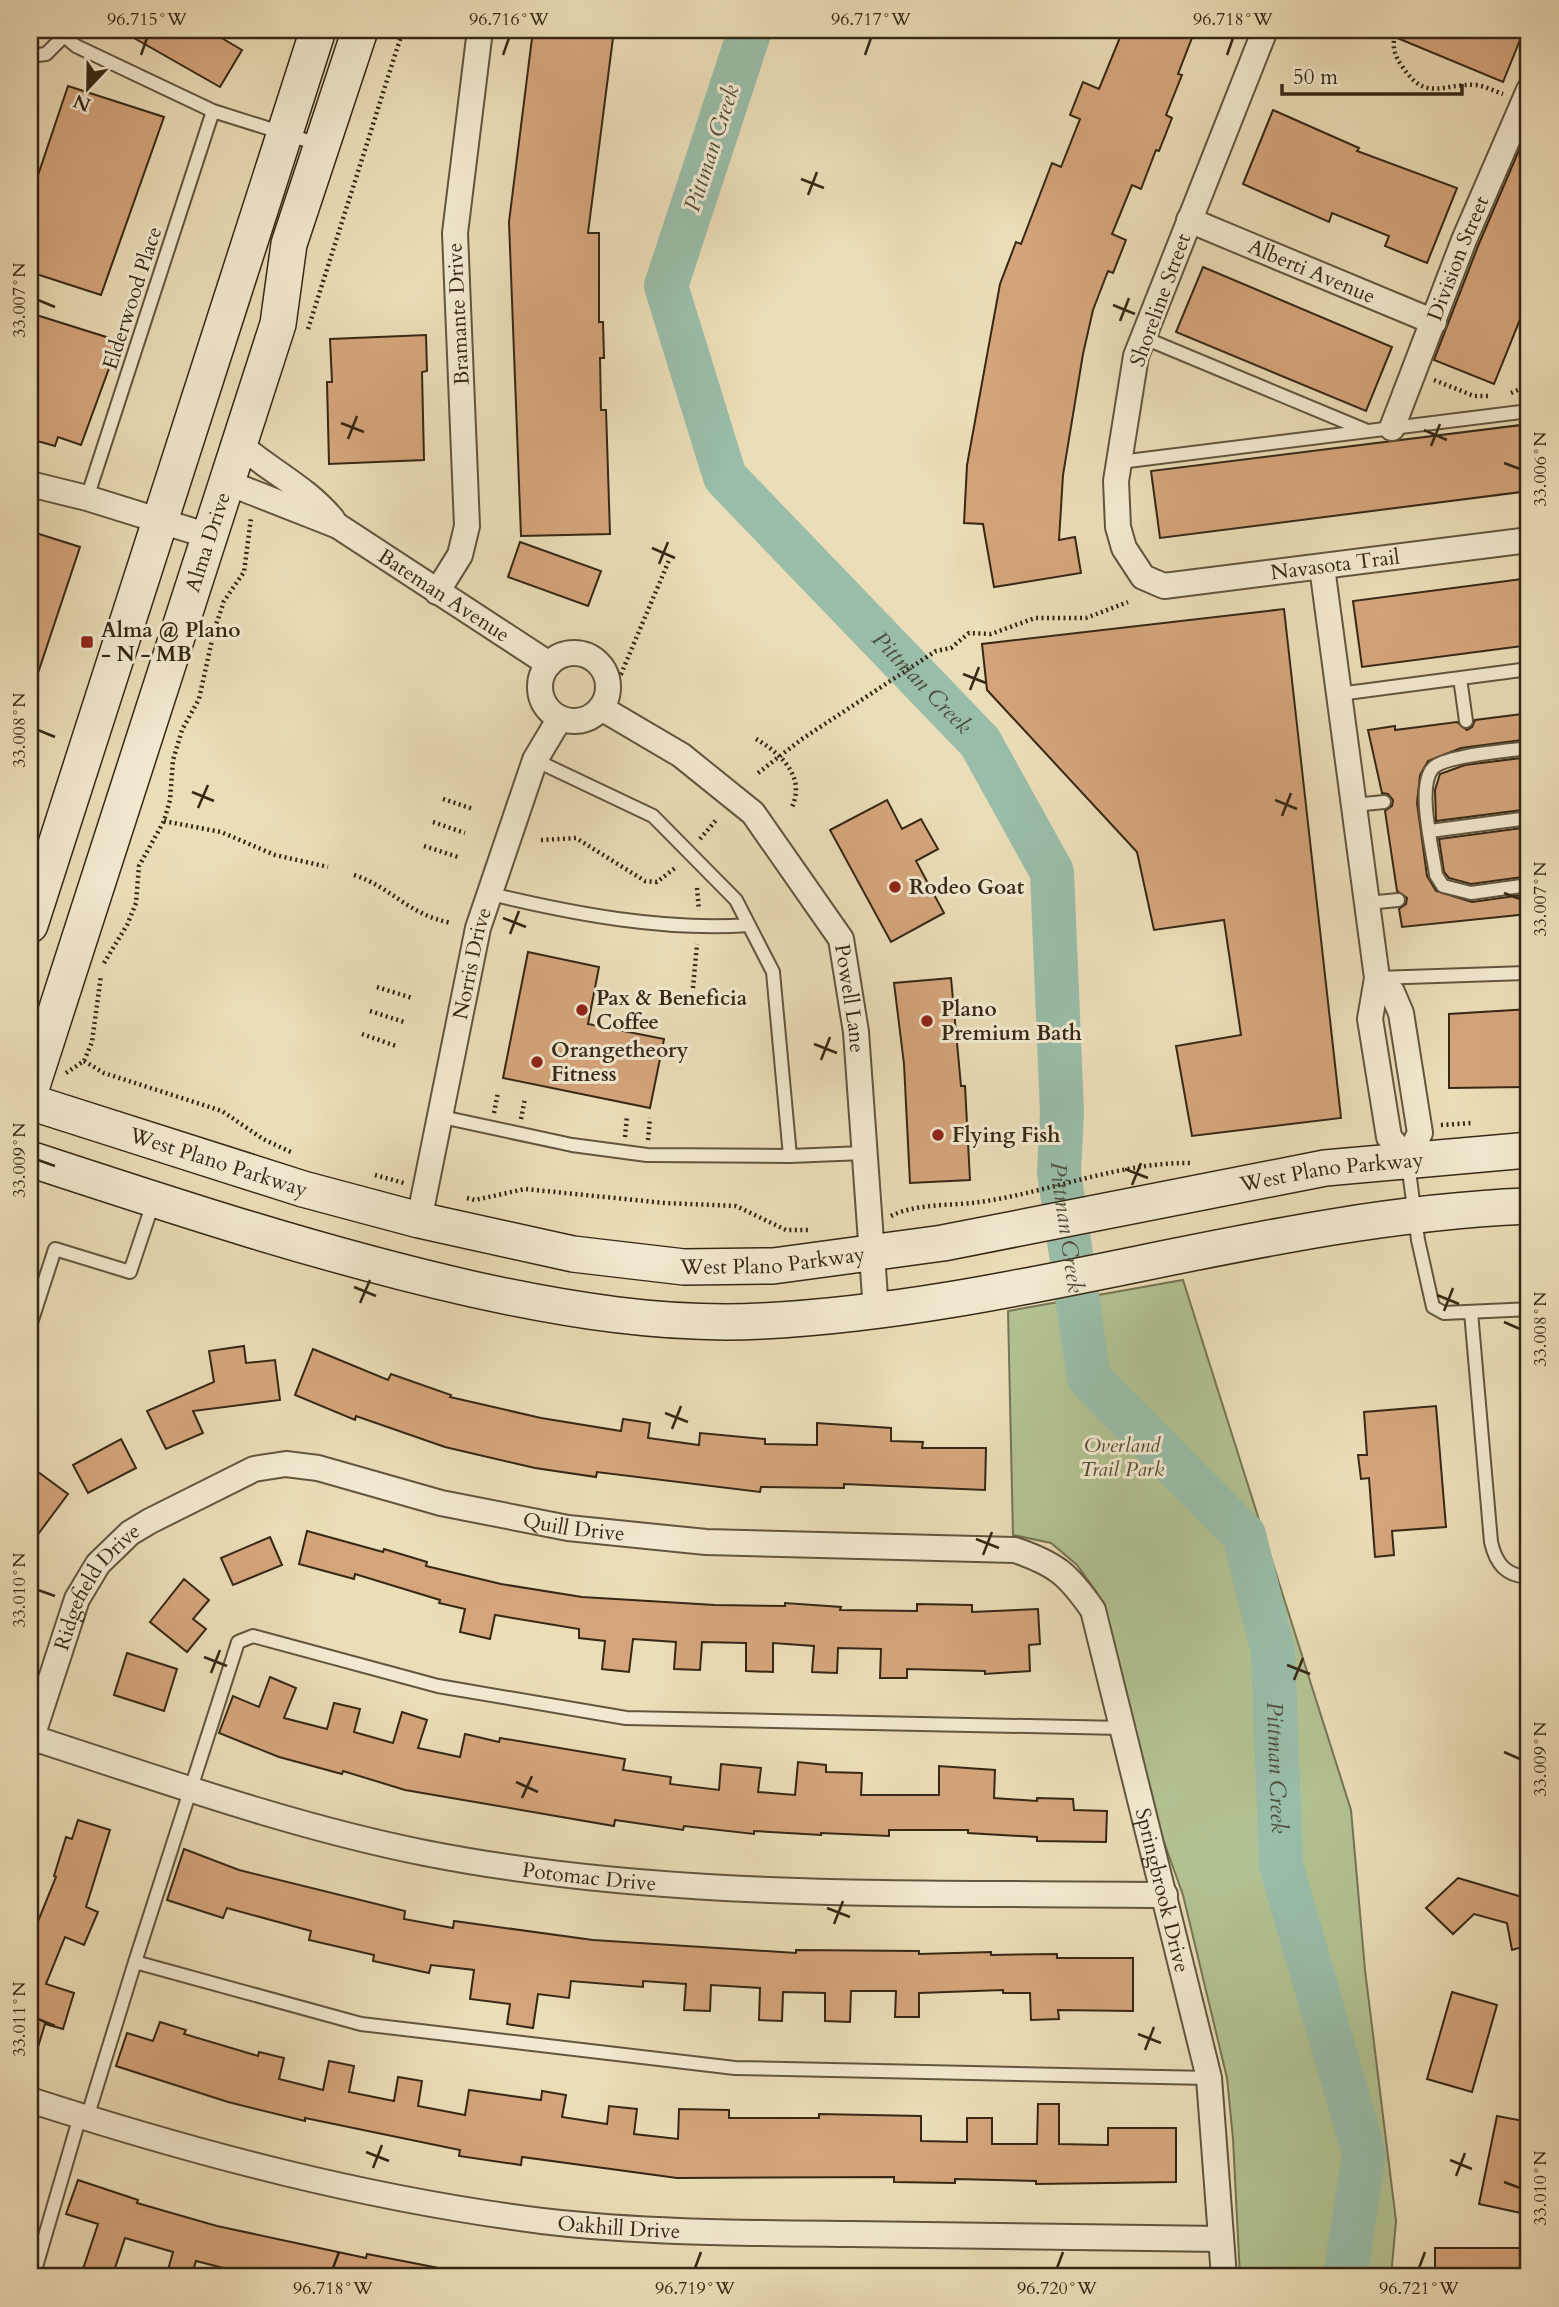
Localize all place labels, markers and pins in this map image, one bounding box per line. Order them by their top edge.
place label: Alma @ Plano - N - MB [101,616,241,669]
marker: Alma @ Plano - N - MB [79,634,95,650]
place label: Rodeo Goat [909,873,1025,902]
marker: Rodeo Goat [887,879,903,895]
place label: Pax & Beneficia Coffee [596,984,748,1037]
place label: Plano Premium Bath [941,995,1082,1048]
marker: Pax & Beneficia Coffee [574,1002,590,1018]
marker: Plano Premium Bath [919,1013,935,1029]
place label: Orangetheory Fitness [551,1036,688,1089]
marker: Orangetheory Fitness [529,1054,545,1070]
place label: Flying Fish [952,1121,1060,1150]
marker: Flying Fish [930,1127,946,1143]

